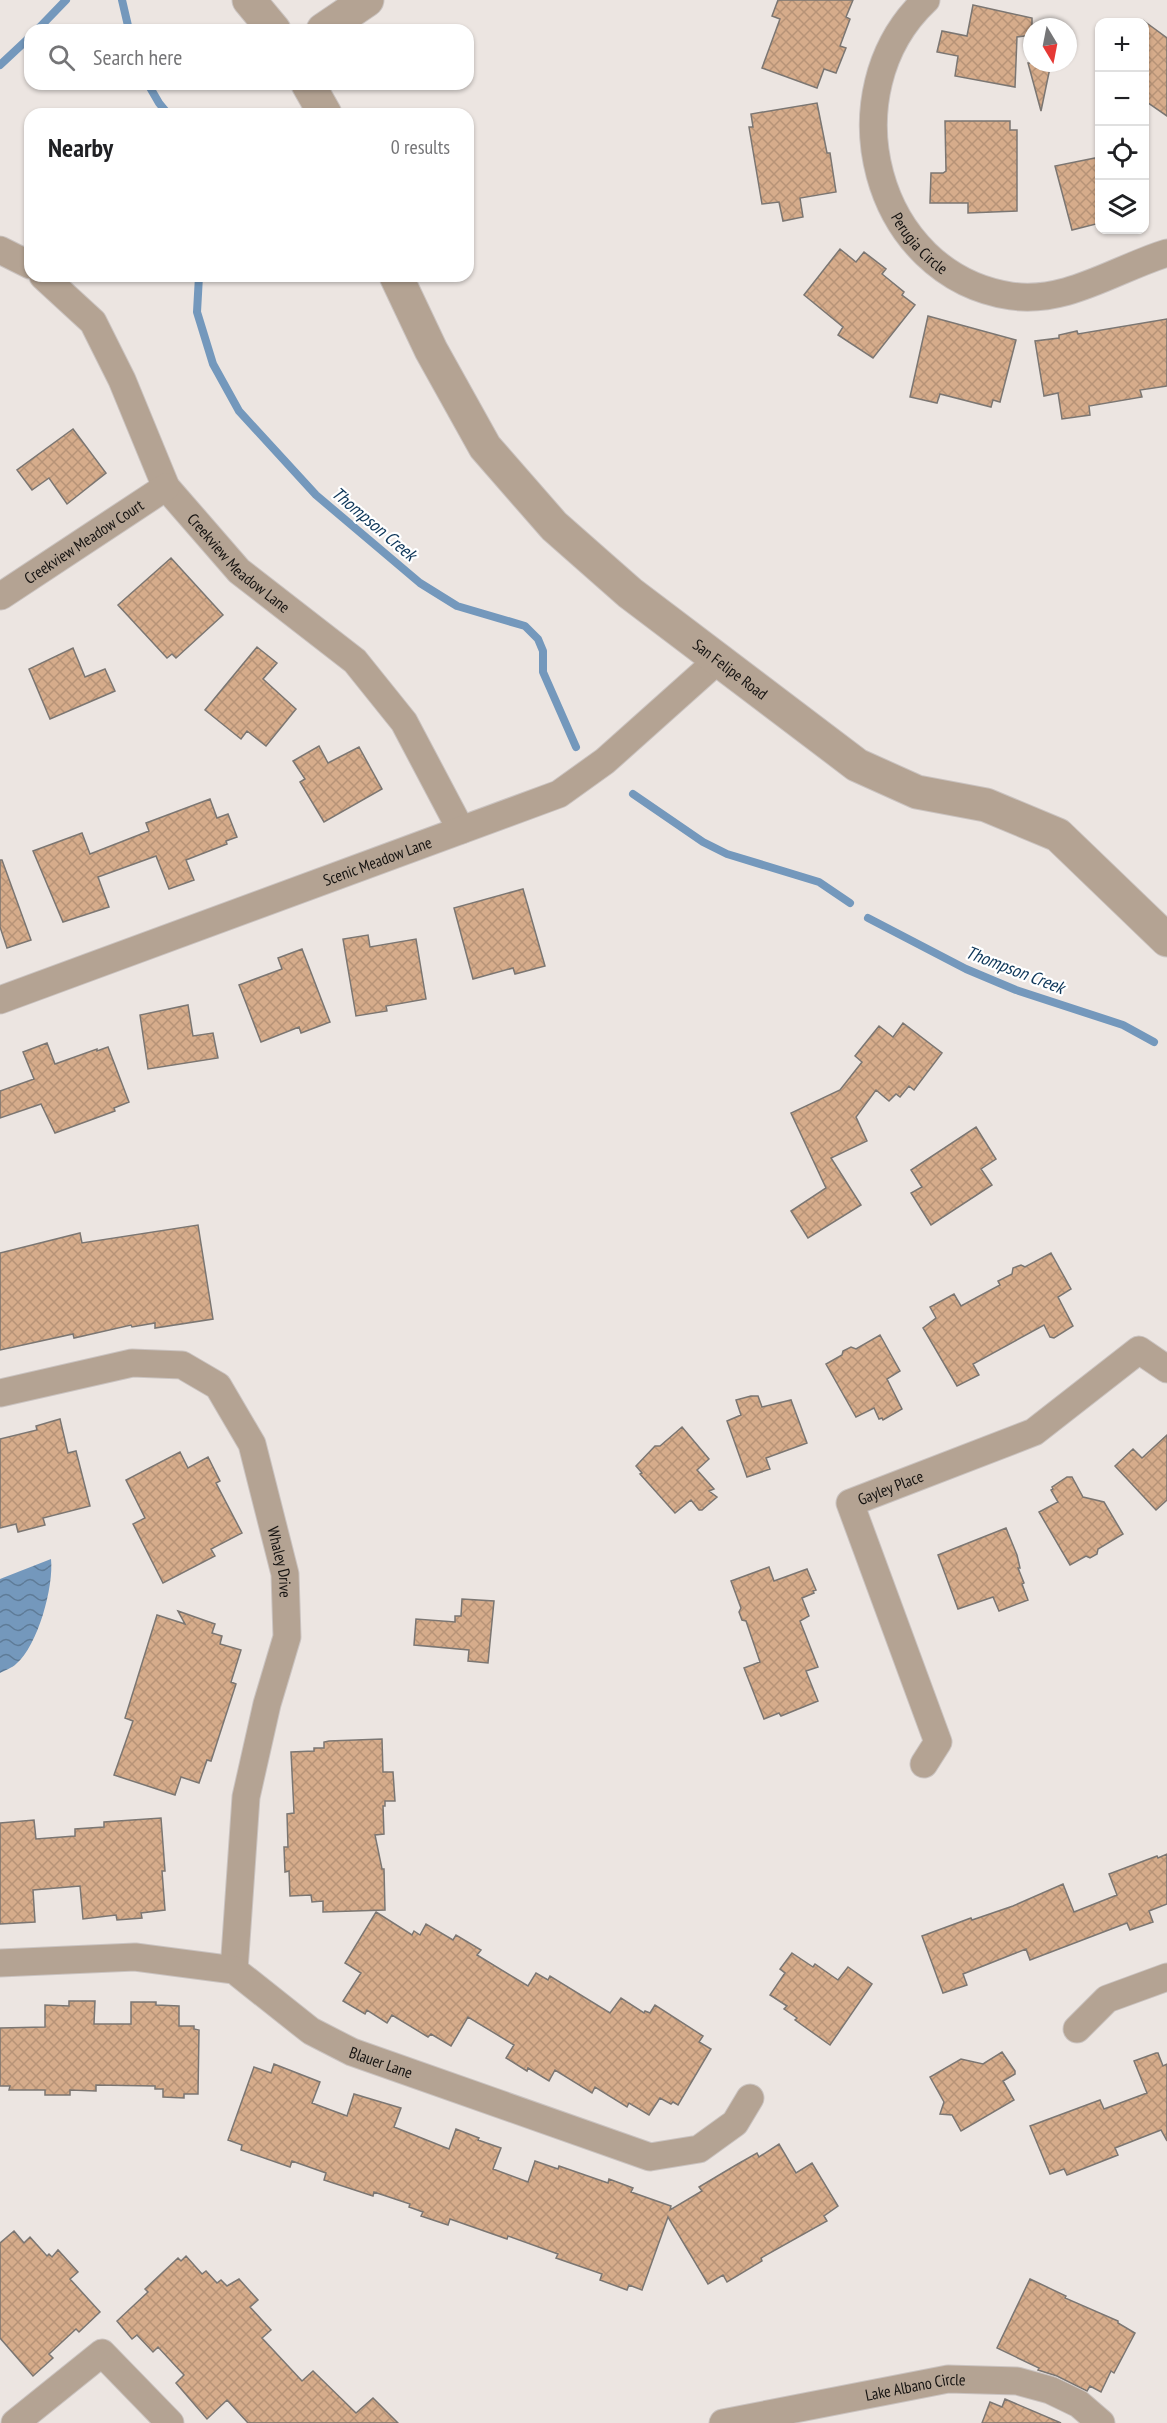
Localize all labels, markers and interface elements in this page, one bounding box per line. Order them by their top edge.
north arrow [1023,18,1077,72]
map controls [1095,18,1149,234]
button: + [1095,18,1149,72]
search box [24,24,474,90]
icon: search [45,41,78,74]
text: Search here [93,43,182,71]
button: − [1095,72,1149,126]
button: locate [1095,126,1149,180]
text: Nearby [48,131,113,164]
text: 0 results [391,134,450,160]
button: layers [1095,180,1149,234]
street label: Perugia Circle [887,209,952,278]
water label: Thompson Creek [327,482,423,567]
street label: Creekview Meadow Court [20,494,148,588]
street label: Creekview Meadow Lane [183,509,294,617]
street label: San Felipe Road [689,634,772,704]
street label: Scenic Meadow Lane [320,832,434,890]
water label: Thompson Creek [963,940,1069,1000]
street label: Gayley Place [855,1466,926,1509]
street label: Whaley Drive [263,1524,296,1598]
street label: Blauer Lane [347,2042,415,2083]
street label: Lake Albano Circle [864,2369,966,2405]

